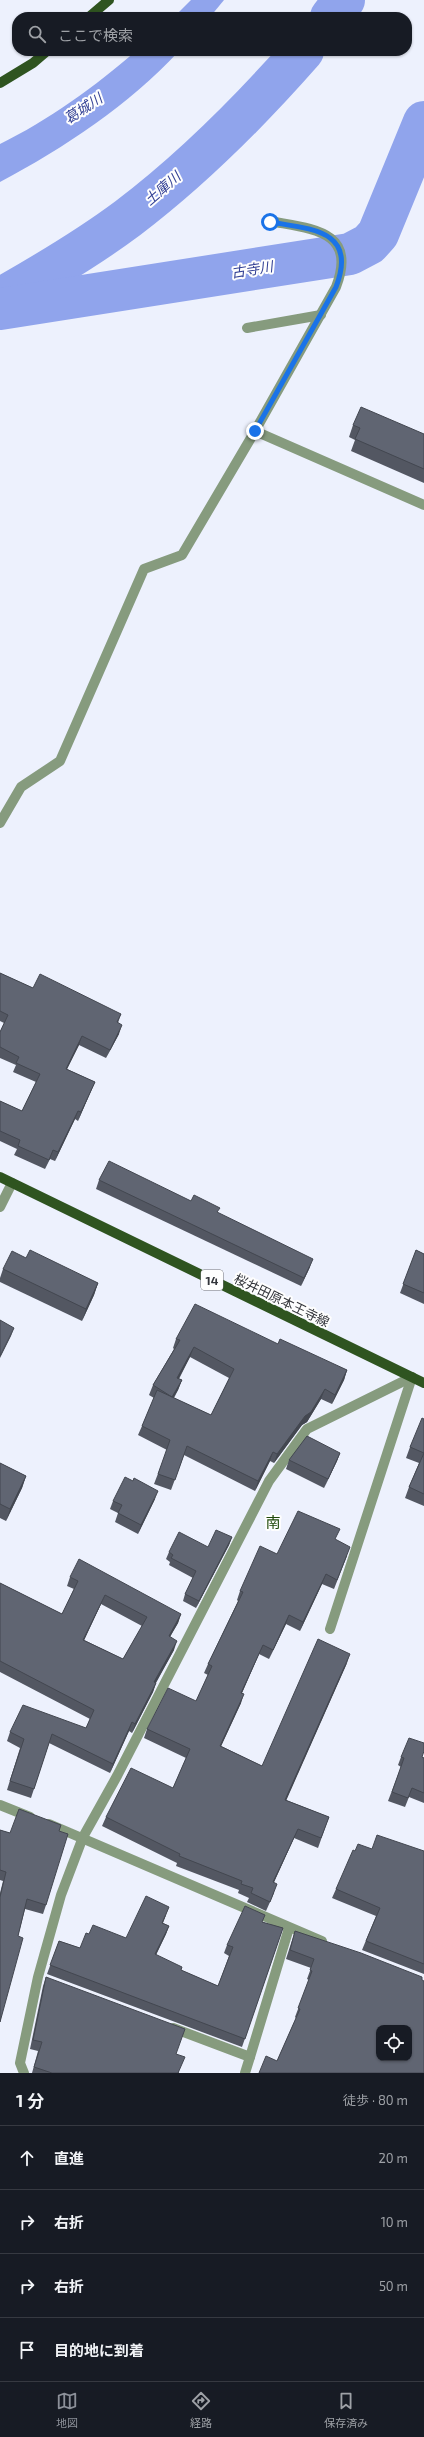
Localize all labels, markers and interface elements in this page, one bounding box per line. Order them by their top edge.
search box [12,12,412,56]
icon: search [26,23,48,45]
text: ここで検索 [58,26,133,44]
water label: 葛城川 [61,88,107,127]
water label: 土庫川 [141,166,185,208]
route start [261,213,279,231]
water label: 古寺川 [230,257,276,281]
route end [246,422,264,440]
road number: 14 [201,1270,223,1290]
street label: 桜井田原本王寺線 [232,1270,332,1330]
district label: 南 [265,1513,281,1531]
map controls [376,2025,412,2061]
button: locate [376,2025,412,2061]
text: 1 分 [16,2090,44,2110]
text: 徒歩 · 80 m [343,2092,408,2108]
icon: ahead [16,2147,38,2169]
text: 直進 [54,2149,84,2167]
text: 20 m [379,2150,408,2166]
icon: right [16,2211,38,2233]
text: 右折 [54,2213,84,2231]
text: 10 m [381,2214,408,2230]
icon: right [16,2275,38,2297]
text: 右折 [54,2277,84,2295]
text: 50 m [379,2278,408,2294]
icon: arrive [16,2339,38,2361]
text: 目的地に到着 [54,2341,144,2359]
tab: 地図 [56,2390,78,2430]
tab: 経路 [190,2390,212,2430]
tab: 保存済み [324,2390,368,2430]

